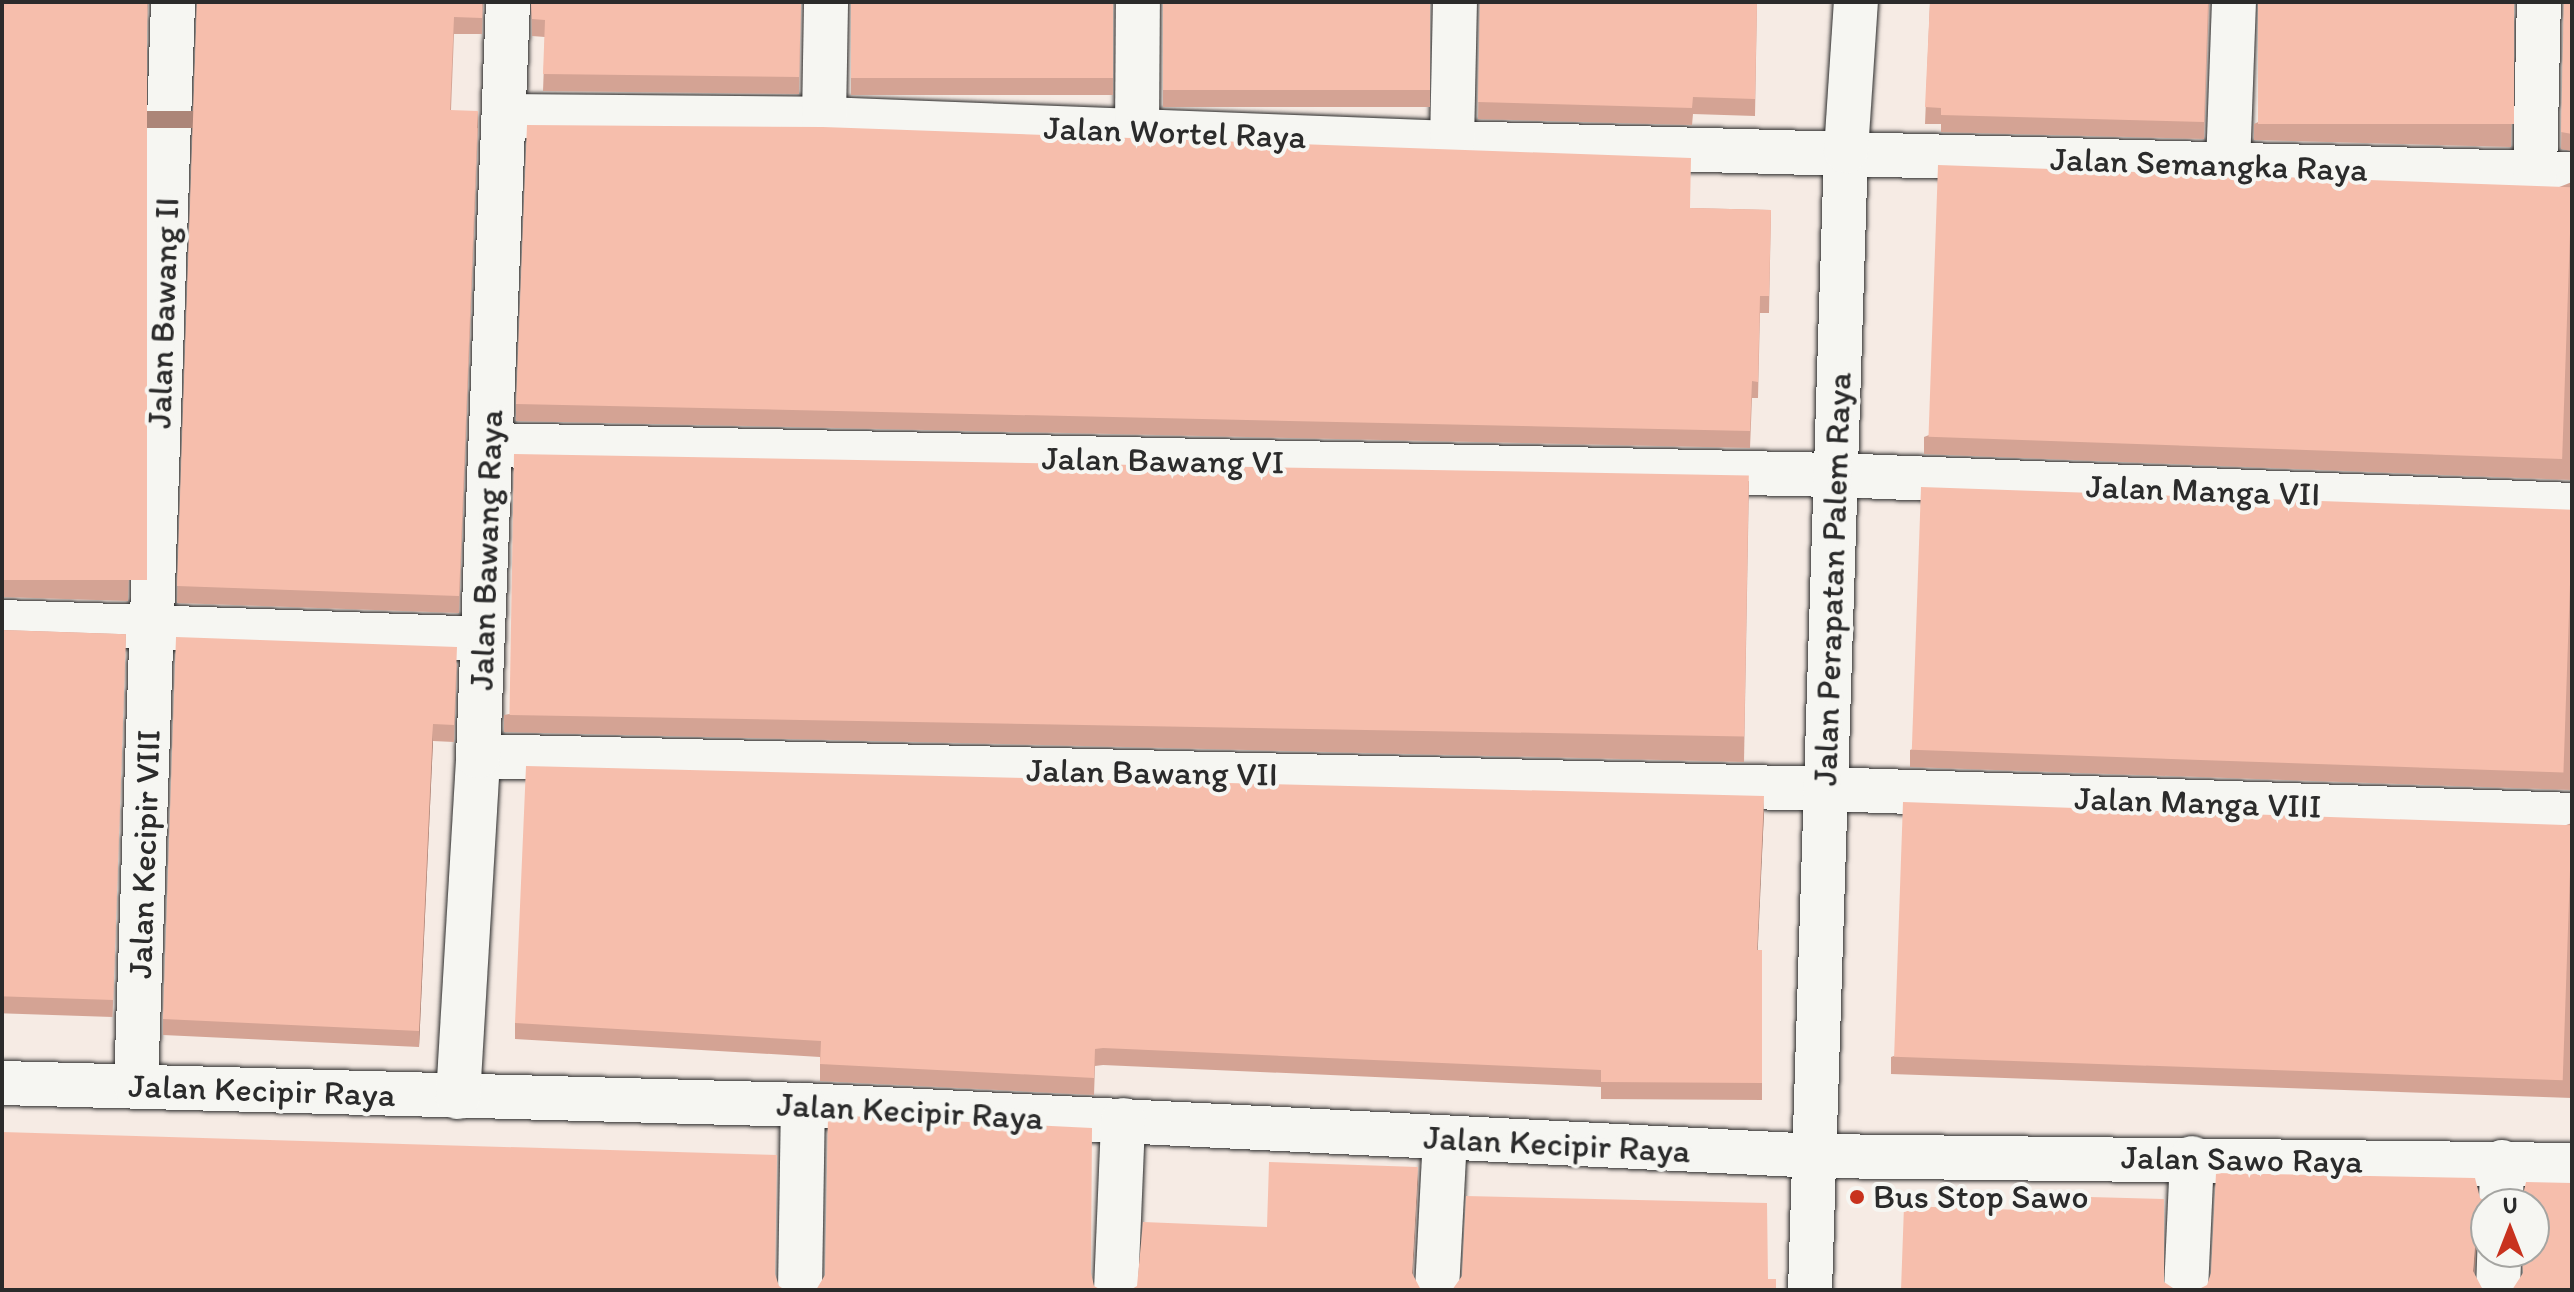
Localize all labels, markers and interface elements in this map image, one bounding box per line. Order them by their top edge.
street label: Jalan Wortel Raya [1044,107,1306,157]
street label: Jalan Semangka Raya [2051,138,2367,190]
street label: Jalan Bawang II [139,197,187,429]
street label: Jalan Perapatan Palem Raya [1804,374,1860,784]
street label: Jalan Bawang Raya [461,410,511,690]
street label: Jalan Bawang VI [1042,437,1284,483]
street label: Jalan Manga VII [2086,466,2320,514]
street label: Jalan Kecipir VIII [119,729,169,979]
street label: Jalan Bawang VII [1027,749,1277,795]
street label: Jalan Manga VIII [2075,777,2321,827]
street label: Jalan Kecipir Raya [129,1065,395,1115]
street label: Jalan Kecipir Raya [776,1084,1044,1138]
street label: Jalan Kecipir Raya [1423,1117,1691,1171]
street label: Jalan Sawo Raya [2121,1136,2363,1182]
place label: Bus Stop Sawo [1873,1177,2088,1217]
marker: Bus Stop Sawo [1848,1188,1866,1206]
north arrow [2470,1188,2550,1268]
text: U [2503,1192,2517,1219]

